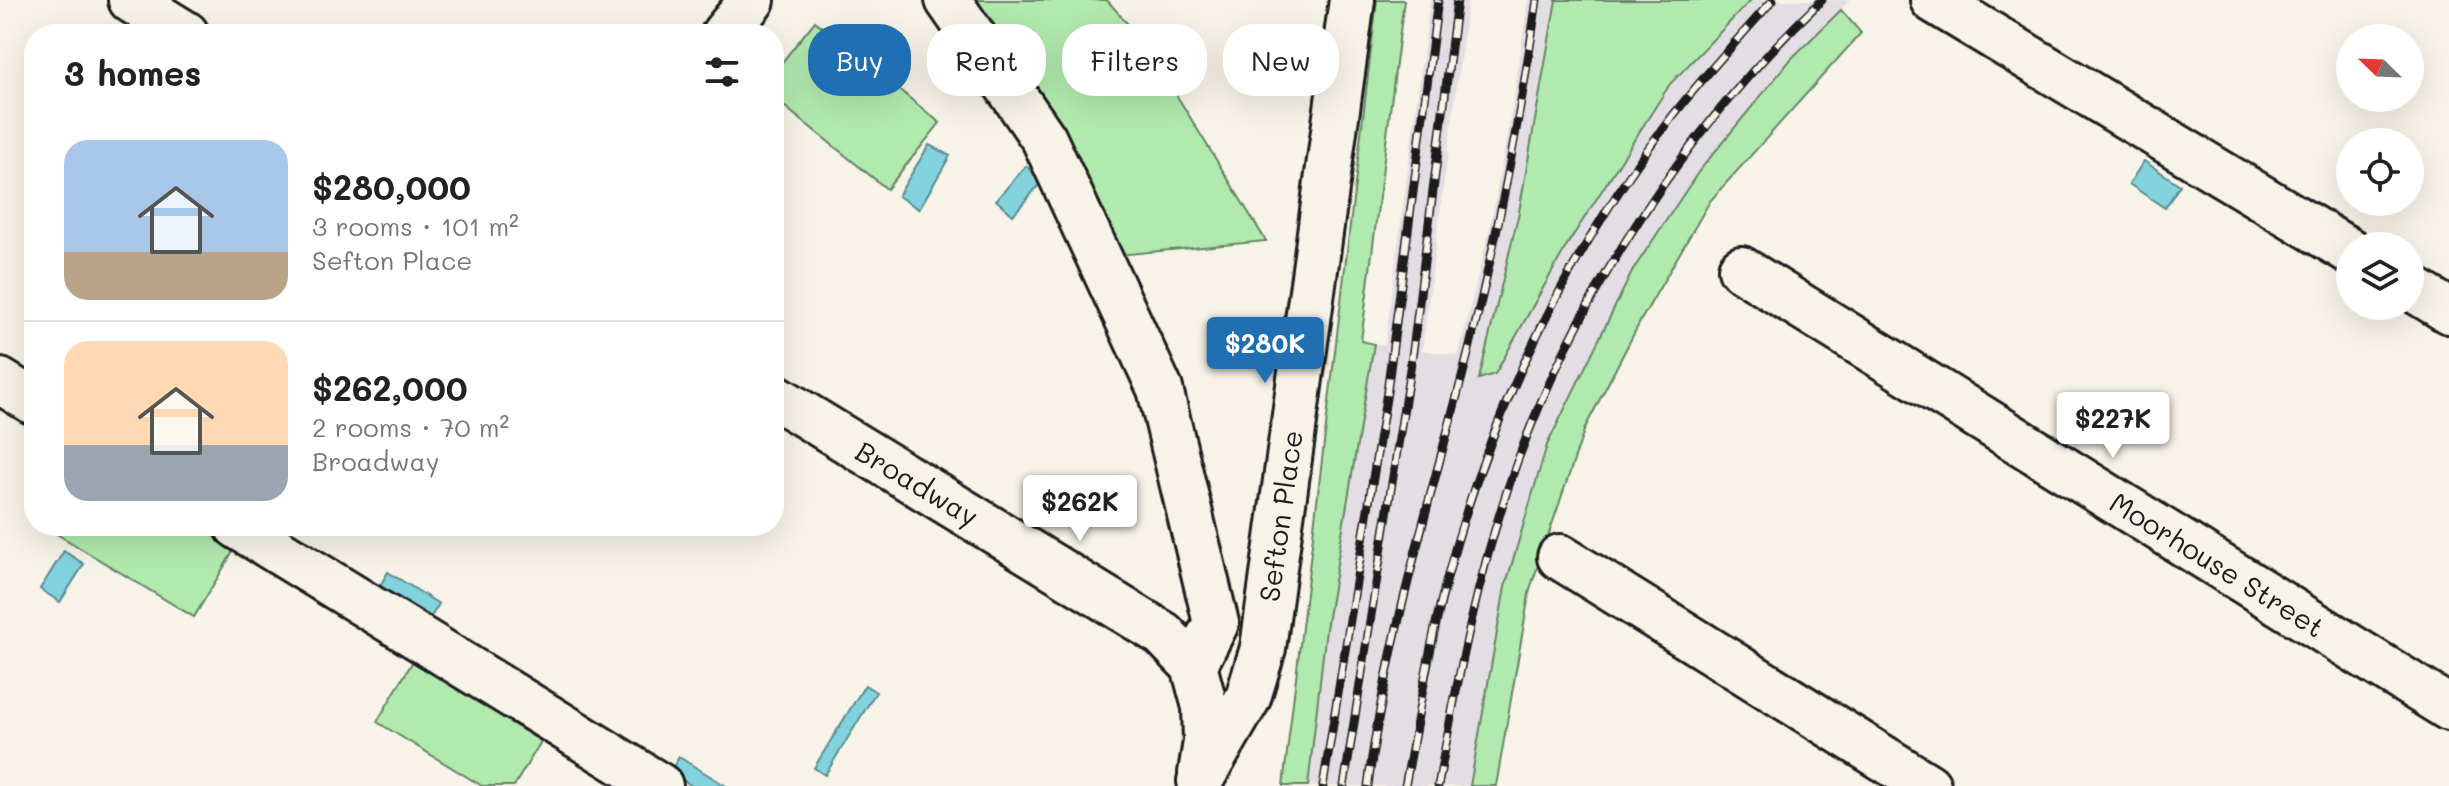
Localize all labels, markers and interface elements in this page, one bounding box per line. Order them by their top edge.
chip: Buy [808,24,911,96]
chip: Rent [927,24,1046,96]
chip: Filters [1062,24,1207,96]
chip: New [1223,24,1339,96]
north arrow [2336,24,2424,112]
map controls [2336,24,2424,320]
text: 3 homes [64,50,201,95]
icon: filters [700,50,744,94]
button: locate [2336,128,2424,216]
text: $280,000 [312,164,471,209]
icon: home [128,172,224,268]
text: 3 rooms · 101 m² [312,209,519,243]
button: layers [2336,232,2424,320]
text: Sefton Place [312,243,472,277]
pin: $280K [1209,317,1321,385]
text: $280K [1225,326,1305,360]
text: $262,000 [312,365,468,410]
icon: home [128,373,224,469]
pin: $227K [2057,392,2169,460]
text: $227K [2075,401,2151,435]
text: 2 rooms · 70 m² [312,410,509,444]
street label: Sefton Place [1250,428,1310,604]
street label: Broadway [850,432,986,534]
text: Broadway [312,444,439,478]
pin: $262K [1024,475,1136,543]
text: $262K [1041,484,1119,518]
street label: Moorhouse Street [2104,484,2332,645]

